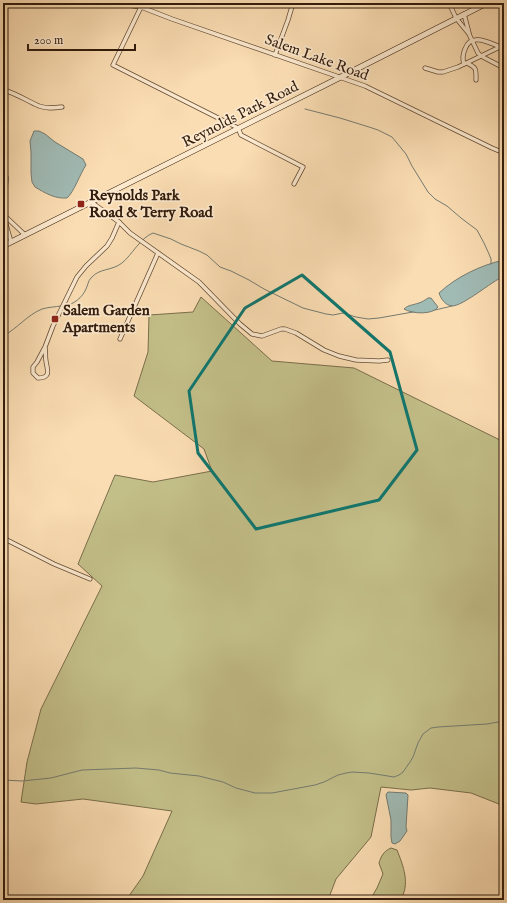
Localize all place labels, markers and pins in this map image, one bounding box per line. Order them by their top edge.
place label: Reynolds Park Road & Terry Road [89,186,214,222]
marker: Reynolds Park Road & Terry Road [76,199,86,209]
place label: Salem Garden Apartments [62,301,150,337]
marker: Salem Garden Apartments [50,314,60,324]

